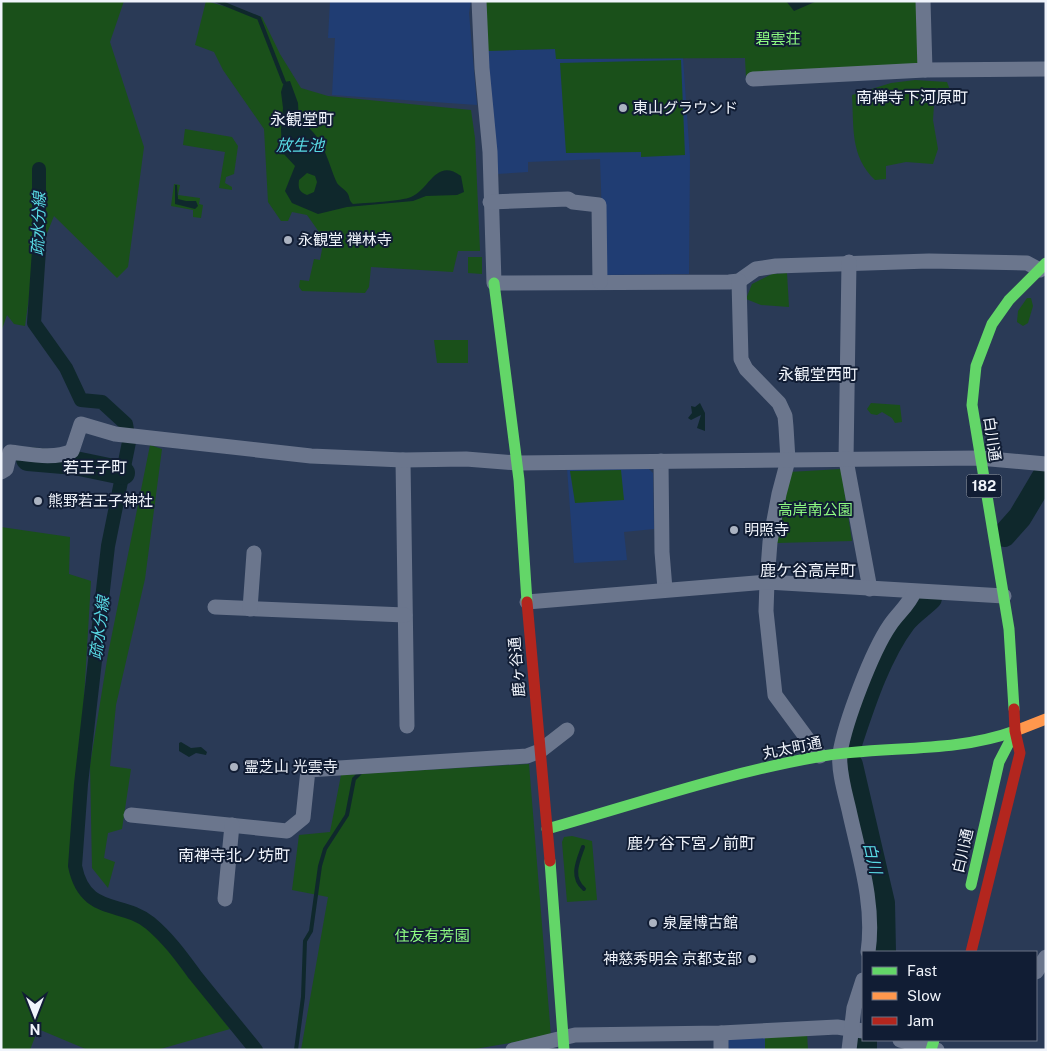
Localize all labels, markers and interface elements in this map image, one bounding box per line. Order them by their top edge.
park label: 碧雲荘 [755,30,801,47]
district label: 南禅寺下河原町 [856,88,968,107]
place label: 東山グラウンド [633,99,738,116]
marker: 東山グラウンド [617,102,629,114]
district label: 永観堂町 [270,110,334,129]
water label: 放生池 [276,136,326,155]
water label: 疏水分線 [28,190,49,256]
place label: 永観堂 禅林寺 [298,231,392,248]
marker: 永観堂 禅林寺 [282,234,294,246]
district label: 永観堂西町 [778,365,858,384]
street label: 白川通 [981,415,1004,462]
district label: 若王子町 [63,458,127,477]
road number: 182 [966,474,1002,498]
place label: 熊野若王子神社 [48,492,153,509]
marker: 熊野若王子神社 [32,495,44,507]
park label: 高岸南公園 [777,501,853,518]
place label: 明照寺 [744,521,789,538]
marker: 明照寺 [728,524,740,536]
district label: 鹿ケ谷高岸町 [760,561,856,580]
water label: 疏水分線 [86,593,113,661]
street label: 鹿ヶ谷通 [505,636,528,698]
street label: 丸太町通 [761,733,823,762]
place label: 霊芝山 光雲寺 [244,758,338,775]
marker: 霊芝山 光雲寺 [228,761,240,773]
street label: 白川通 [949,827,976,875]
district label: 鹿ケ谷下宮ノ前町 [627,834,755,853]
water label: 白川 [860,840,886,878]
district label: 南禅寺北ノ坊町 [178,846,290,865]
place label: 泉屋博古館 [663,914,738,931]
marker: 泉屋博古館 [647,917,659,929]
park label: 住友有芳園 [394,927,470,944]
place label: 神慈秀明会 京都支部 [603,950,742,967]
legend [862,951,1037,1041]
marker: 神慈秀明会 京都支部 [746,953,758,965]
text: Fast [907,962,937,979]
text: Slow [907,987,942,1004]
north arrow [10,991,60,1041]
text: Jam [907,1012,934,1029]
text: N [30,1021,40,1037]

